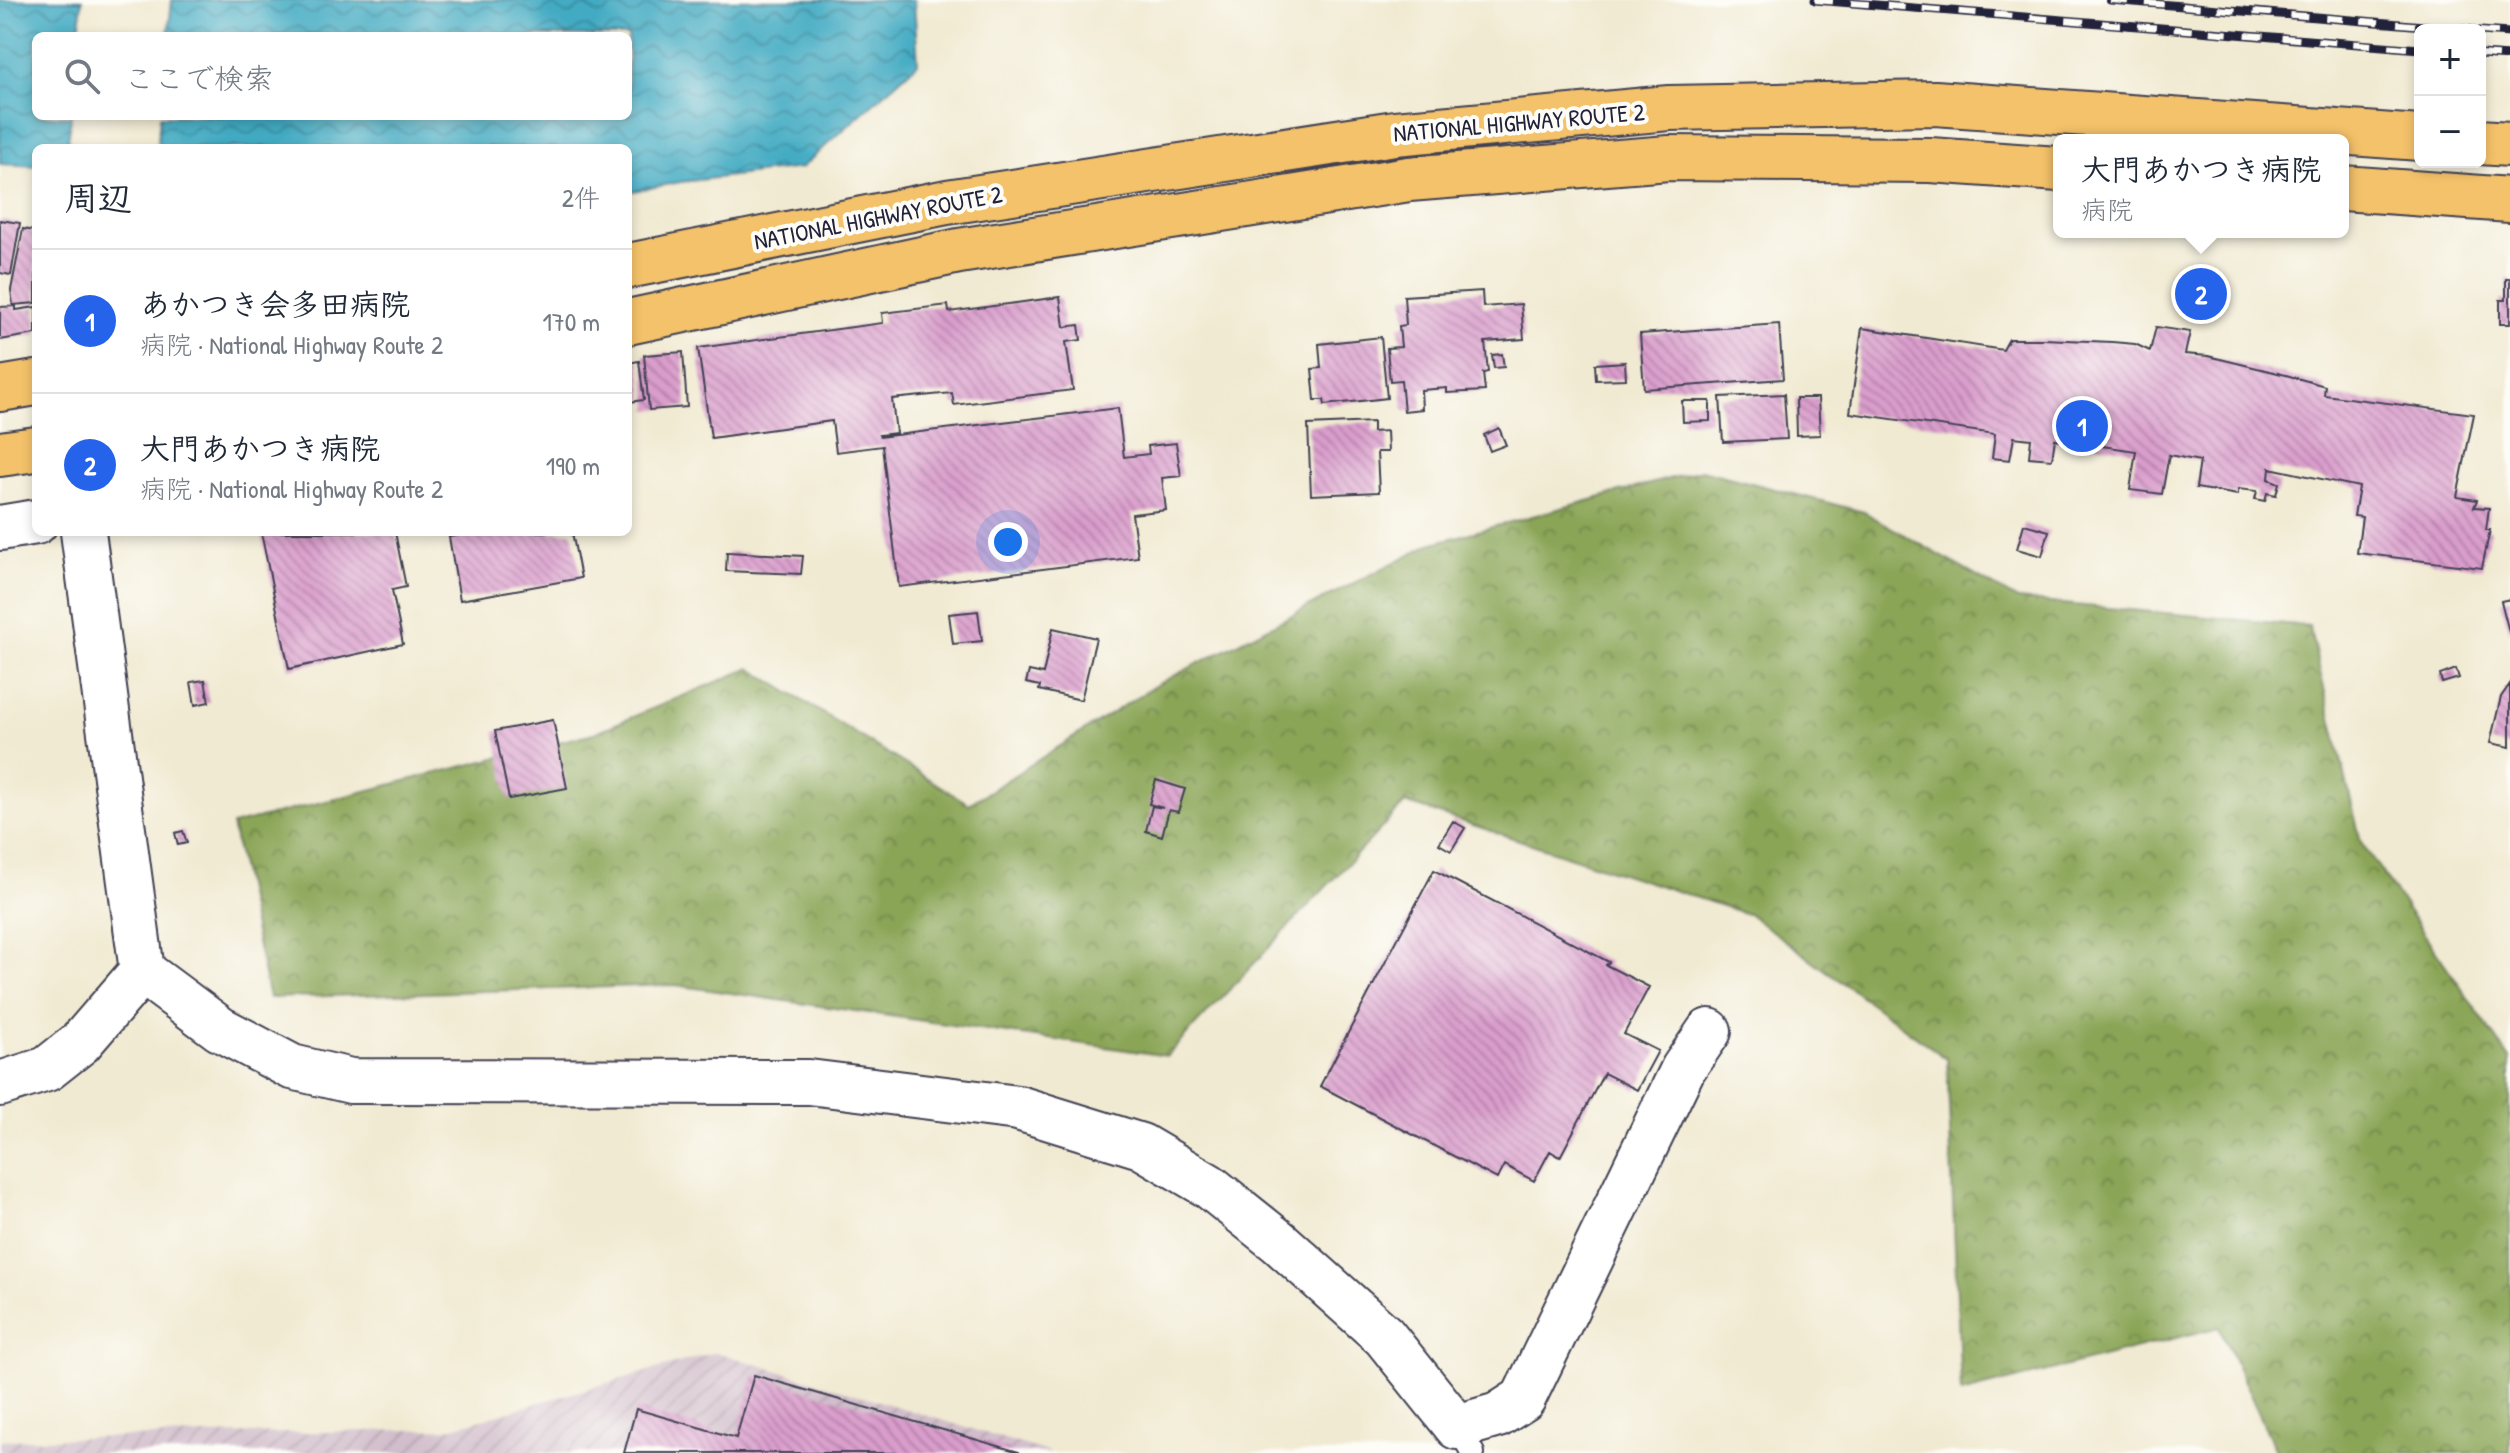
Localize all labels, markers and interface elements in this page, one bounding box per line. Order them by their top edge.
map controls [2414,24,2486,168]
button: + [2414,24,2486,96]
search box [32,32,632,120]
icon: search [60,54,104,98]
text: ここで検索 [124,58,274,98]
street label: NATIONAL HIGHWAY ROUTE 2 [1392,95,1646,149]
button: − [2414,96,2486,168]
popup [2053,134,2349,238]
text: 大門あかつき病院 [2081,149,2321,189]
text: 周辺 [64,175,132,221]
street label: NATIONAL HIGHWAY ROUTE 2 [751,177,1005,257]
text: 2件 [562,180,600,215]
text: 病院 [2081,192,2133,227]
pin: 2 [2175,264,2227,324]
text: あかつき会多田病院 [140,284,410,324]
text: 1 [85,304,95,339]
text: 170 m [542,304,600,339]
text: 病院 · National Highway Route 2 [140,327,443,362]
pin: 1 [2056,396,2108,456]
text: 大門あかつき病院 [140,428,380,468]
text: 2 [84,448,96,483]
text: 190 m [546,448,600,483]
text: 病院 · National Highway Route 2 [140,471,443,506]
your location [988,522,1028,562]

